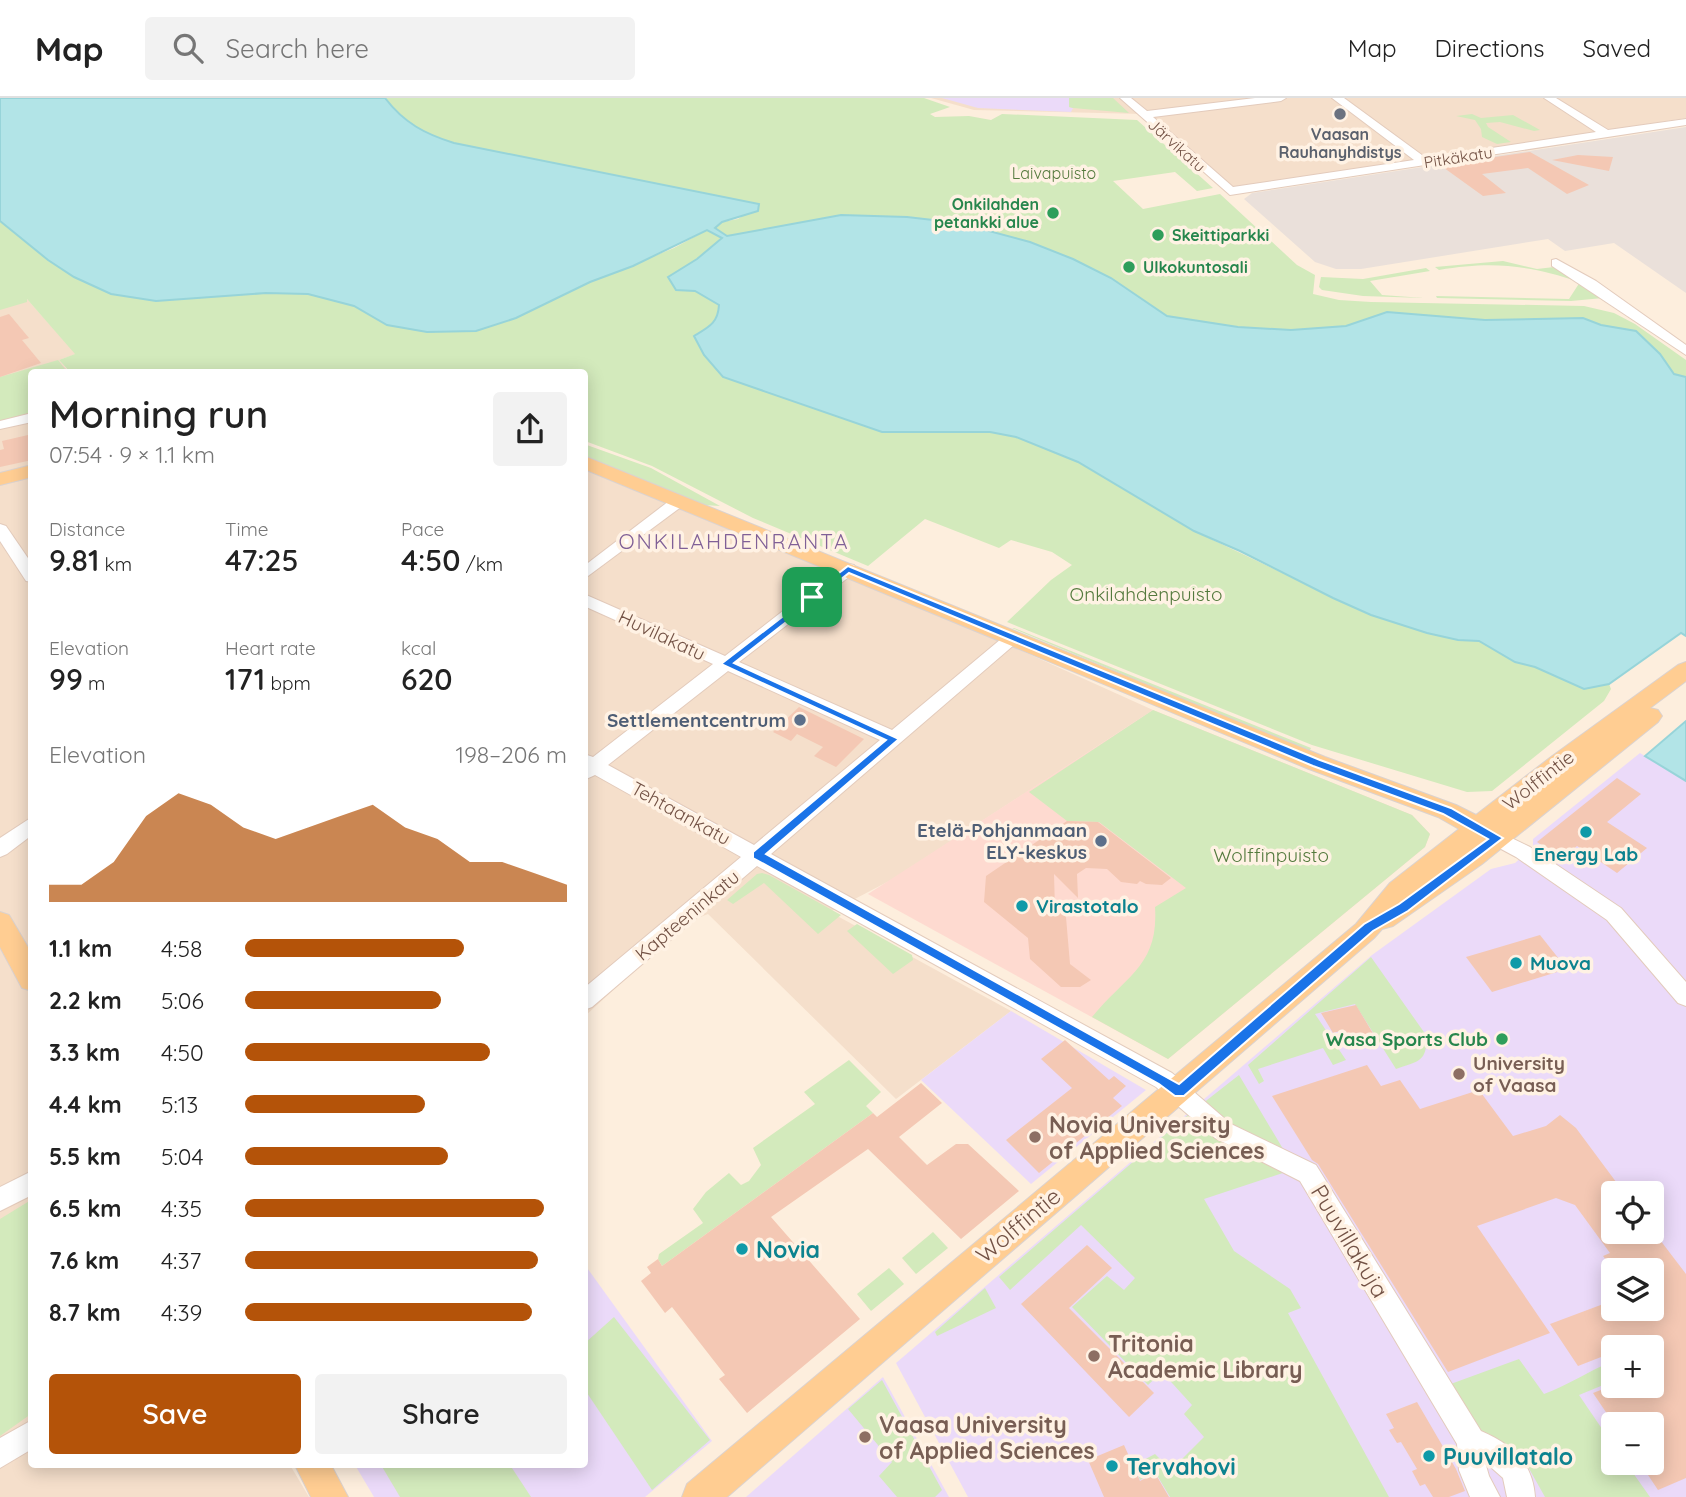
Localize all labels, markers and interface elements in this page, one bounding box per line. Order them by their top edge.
search box [145,17,635,80]
text: Map [35,28,103,69]
icon: search [169,29,207,67]
text: Search here [225,32,369,65]
text: Map [1348,33,1397,63]
text: Directions [1435,33,1545,63]
text: Saved [1583,33,1651,63]
marker: Vaasan Rauhanyhdistys [1332,106,1348,122]
street label: Järvikatu [1144,114,1210,176]
place label: Vaasan Rauhanyhdistys [1278,124,1402,162]
street label: Pitkäkatu [1422,142,1494,172]
park label: Laivapuisto [1012,163,1096,183]
place label: Onkilahden petankki alue [934,194,1039,232]
marker: Onkilahden petankki alue [1045,205,1061,221]
place label: Skeittiparkki [1172,225,1269,245]
marker: Skeittiparkki [1150,227,1166,243]
place label: Ulkokuntosali [1143,257,1248,277]
marker: Ulkokuntosali [1121,259,1137,275]
text: Morning run [49,390,268,438]
button: share [493,392,567,466]
text: 07:54 · 9 × 1.1 km [49,440,215,469]
text: Distance [49,517,125,541]
text: Time [225,517,269,541]
text: Pace [401,517,444,541]
district label: ONKILAHDENRANTA [618,528,850,554]
text: 9.81 [49,541,99,579]
text: 47:25 [225,541,298,579]
text: 4:50 [401,541,461,579]
text: km [99,552,132,576]
text: /km [461,552,503,576]
pin [782,567,842,627]
icon: arrive [793,578,831,616]
park label: Onkilahdenpuisto [1070,582,1222,606]
street label: Huvilakatu [615,604,709,666]
text: Elevation [49,636,129,660]
text: Heart rate [225,636,316,660]
text: kcal [401,636,436,660]
text: 99 [49,660,83,698]
text: 171 [225,660,265,698]
text: 620 [401,660,453,698]
text: m [83,671,105,695]
text: bpm [265,671,311,695]
place label: Settlementcentrum [607,708,786,732]
marker: Settlementcentrum [792,712,808,728]
text: Elevation [49,740,146,769]
text: 198–206 m [455,740,567,769]
street label: Wolffintie [1498,745,1578,815]
street label: Tehtaankatu [627,776,735,850]
place label: Etelä-Pohjanmaan ELY-keskus [917,818,1087,864]
marker: Energy Lab [1578,824,1594,840]
marker: Etelä-Pohjanmaan ELY-keskus [1093,833,1109,849]
place label: Energy Lab [1534,842,1638,866]
park label: Wolffinpuisto [1213,843,1329,867]
street label: Kapteeninkatu [630,864,744,966]
place label: Virastotalo [1036,894,1139,918]
marker: Virastotalo [1014,898,1030,914]
text: 1.1 km [49,934,112,963]
text: 4:58 [161,934,202,963]
place label: Muova [1530,951,1591,975]
marker: Muova [1508,955,1524,971]
text: 2.2 km [49,986,122,1015]
text: 5:06 [161,986,204,1015]
place label: Wasa Sports Club [1326,1027,1488,1051]
marker: Wasa Sports Club [1494,1031,1510,1047]
text: 3.3 km [49,1038,120,1067]
text: 4:50 [161,1038,204,1067]
place label: University of Vaasa [1473,1051,1565,1097]
marker: University of Vaasa [1451,1066,1467,1082]
text: 4.4 km [49,1090,122,1119]
text: 5:13 [161,1090,198,1119]
place label: Novia University of Applied Sciences [1049,1110,1265,1165]
marker: Novia University of Applied Sciences [1027,1129,1043,1145]
text: 5.5 km [49,1142,121,1171]
text: 5:04 [161,1142,204,1171]
street label: Puuvillakuja [1305,1179,1395,1303]
street label: Wolffintie [970,1181,1066,1269]
map controls [1601,1181,1664,1475]
button: locate [1601,1181,1664,1244]
text: 6.5 km [49,1194,121,1223]
text: 4:35 [161,1194,202,1223]
place label: Novia [756,1235,820,1264]
marker: Novia [734,1241,750,1257]
text: 7.6 km [49,1246,119,1275]
text: 4:37 [161,1246,201,1275]
button: layers [1601,1258,1664,1321]
text: 8.7 km [49,1298,121,1327]
text: 4:39 [161,1298,202,1327]
place label: Tritonia Academic Library [1108,1329,1303,1384]
button: + [1601,1335,1664,1398]
marker: Tritonia Academic Library [1086,1348,1102,1364]
button: Save [49,1374,301,1454]
button: Share [315,1374,567,1454]
place label: Vaasa University of Applied Sciences [879,1410,1095,1465]
button: − [1601,1412,1664,1475]
marker: Vaasa University of Applied Sciences [857,1429,873,1445]
place label: Puuvillatalo [1443,1442,1573,1471]
marker: Puuvillatalo [1421,1448,1437,1464]
place label: Tervahovi [1126,1452,1236,1481]
marker: Tervahovi [1104,1458,1120,1474]

